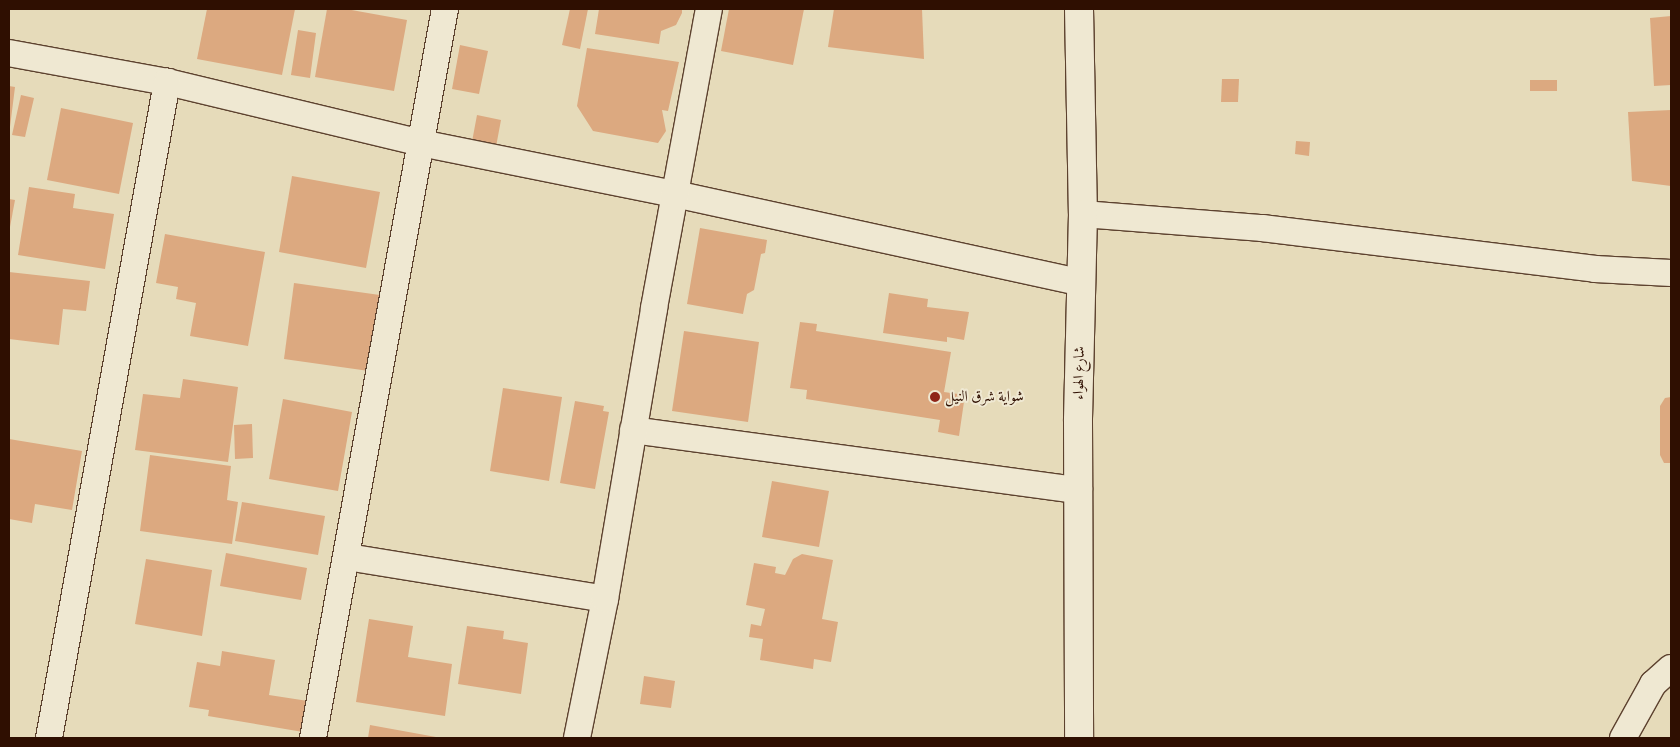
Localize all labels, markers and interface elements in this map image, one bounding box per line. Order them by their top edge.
street label: شارع الهواء [1070,346,1088,400]
place label: شواية شرق النيل [945,388,1024,406]
marker: شواية شرق النيل [929,391,941,403]

